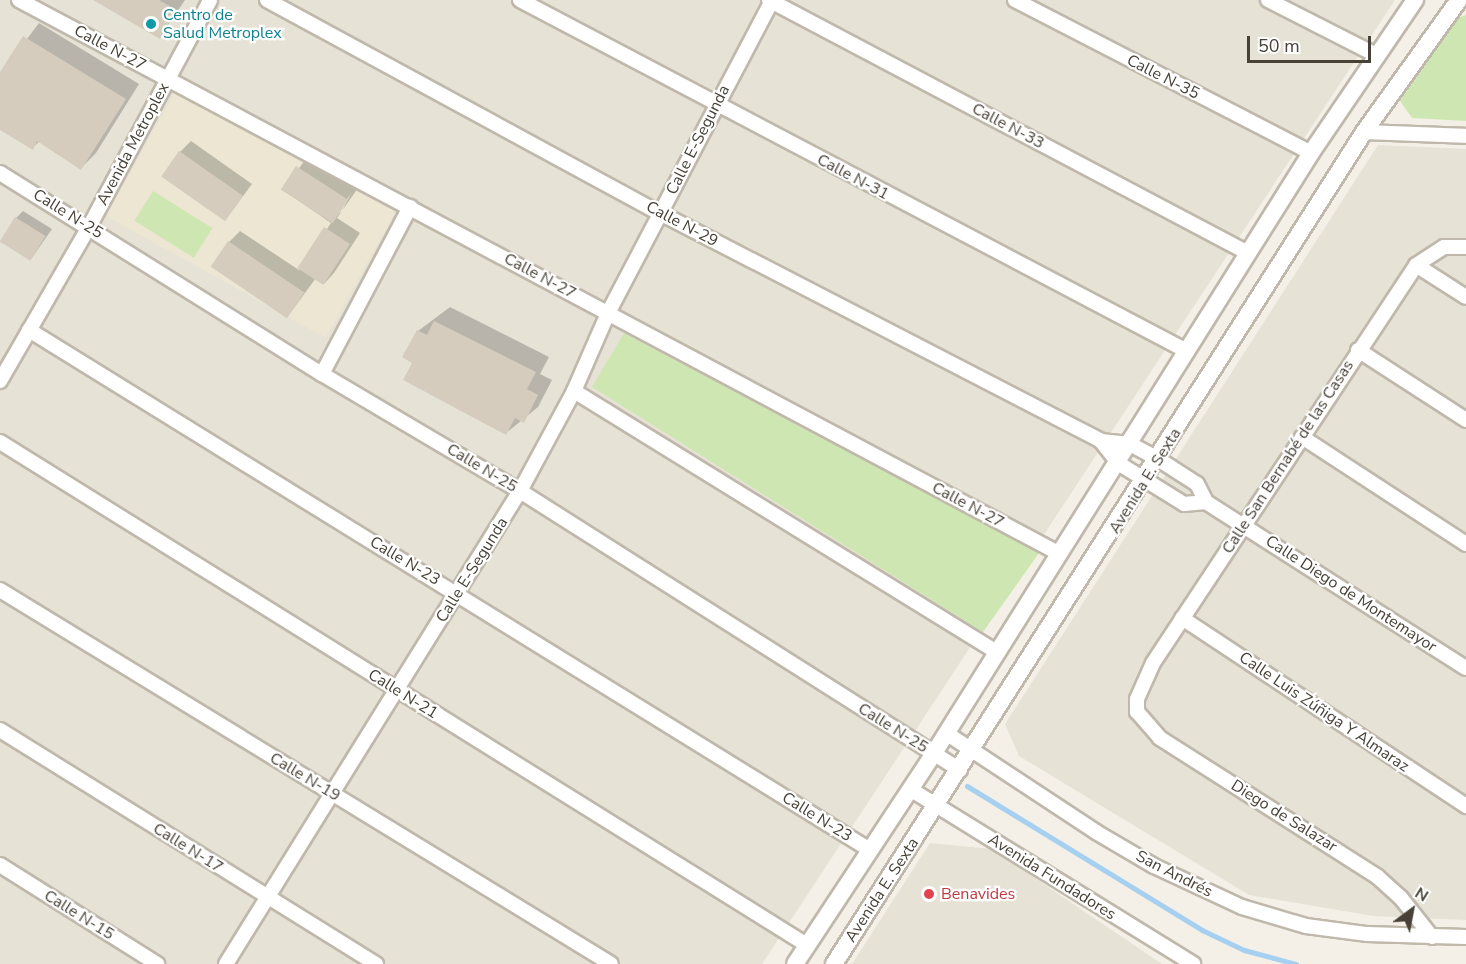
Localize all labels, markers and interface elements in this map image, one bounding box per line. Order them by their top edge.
place label: Centro de Salud Metroplex [163,5,282,43]
marker: Centro de Salud Metroplex [144,17,158,31]
street label: Calle N-27 [71,21,149,75]
scale bar [1250,24,1374,62]
text: 50 m [1258,34,1300,58]
street label: Calle N-35 [1124,51,1202,103]
street label: Avenida Metroplex [93,80,173,208]
street label: Calle E-Segunda [662,82,734,198]
street label: Calle N-33 [969,99,1047,153]
street label: Calle N-31 [814,150,892,204]
street label: Calle N-25 [29,185,107,243]
street label: Calle N-29 [643,197,721,251]
street label: Calle N-27 [501,249,579,303]
street label: Calle San Bernabé de las Casas [1218,357,1358,557]
street label: Avenida E. Sexta [1105,425,1185,537]
street label: Calle N-25 [443,439,521,497]
street label: Calle N-27 [929,478,1007,532]
street label: Calle E-Segunda [432,514,512,626]
street label: Calle Diego de Montemayor [1262,531,1440,657]
street label: Calle N-23 [366,532,444,590]
street label: Calle Luis Zúñiga Y Almaraz [1235,648,1413,776]
street label: Calle N-21 [364,665,442,723]
street label: Calle N-25 [854,699,932,757]
street label: Calle N-19 [266,748,344,806]
street label: Diego de Salazar [1227,776,1341,856]
street label: Calle N-23 [778,788,856,846]
street label: Calle N-17 [149,819,227,877]
street label: Avenida Fundadores [985,830,1119,924]
street label: Avenida E. Sexta [841,834,923,946]
street label: San Andrés [1132,847,1216,901]
north arrow [1382,880,1442,940]
text: N [1411,882,1432,907]
place label: Benavides [941,884,1015,904]
street label: Calle N-15 [40,886,118,944]
marker: Benavides [922,887,936,901]

